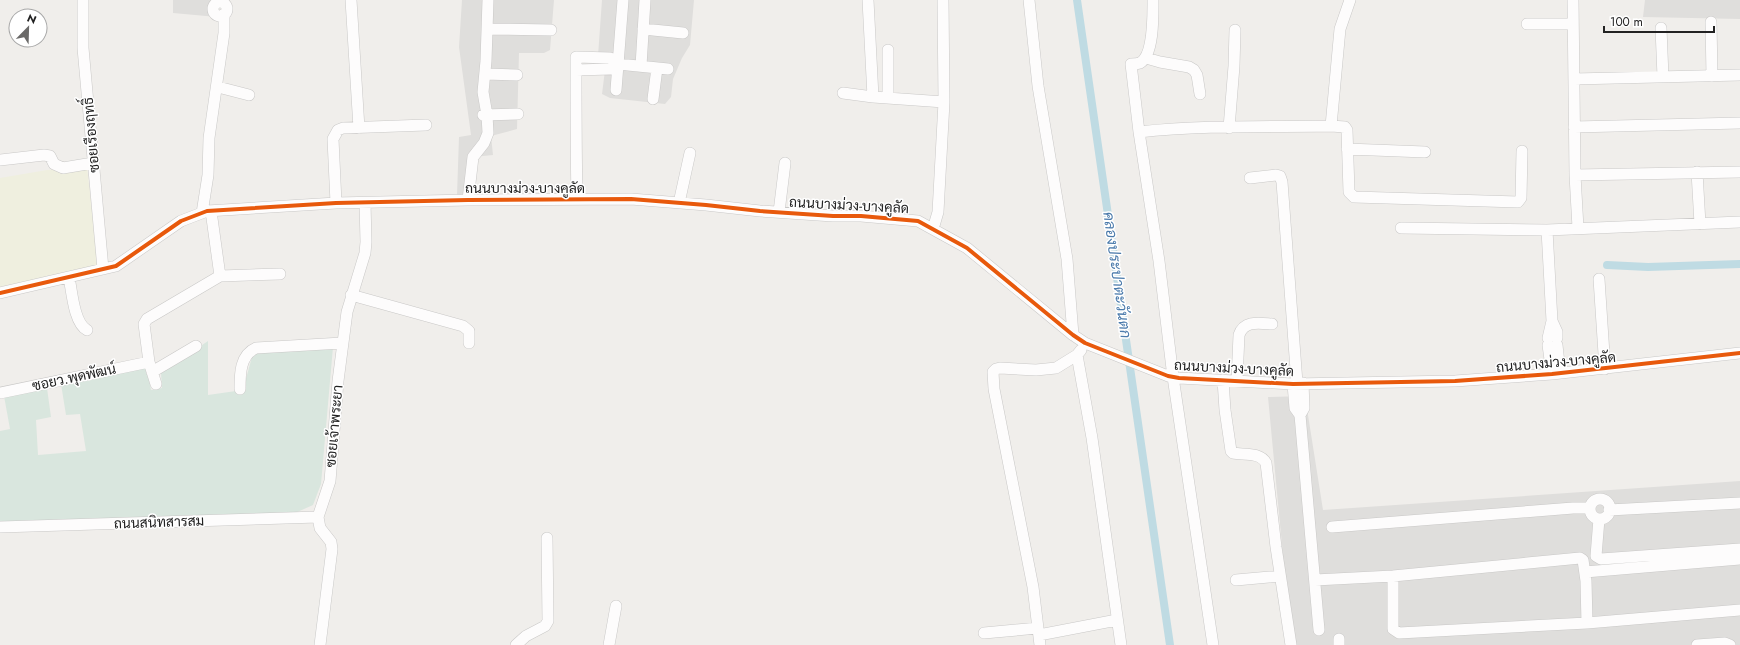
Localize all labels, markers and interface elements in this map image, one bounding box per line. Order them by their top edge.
north arrow [8,8,48,48]
scale bar [1604,8,1714,34]
text: N [25,10,39,28]
text: 100 m [1610,13,1643,31]
street label: ซอยเรืองฤทธิ์ [75,96,104,174]
street label: ถนนบางม่วง-บางคูลัด [465,178,585,198]
street label: ถนนบางม่วง-บางคูลัด [788,192,910,218]
water label: คลองประปาตะวันตก [1097,210,1137,340]
street label: ถนนบางม่วง-บางคูลัด [1495,347,1617,377]
street label: ถนนบางม่วง-บางคูลัด [1173,355,1295,381]
street label: ซอยว.พุดพัฒน์ [30,358,118,396]
street label: ซอยเจ้าพระยา [320,384,348,468]
street label: ถนนสนิทสารสม [113,510,205,534]

